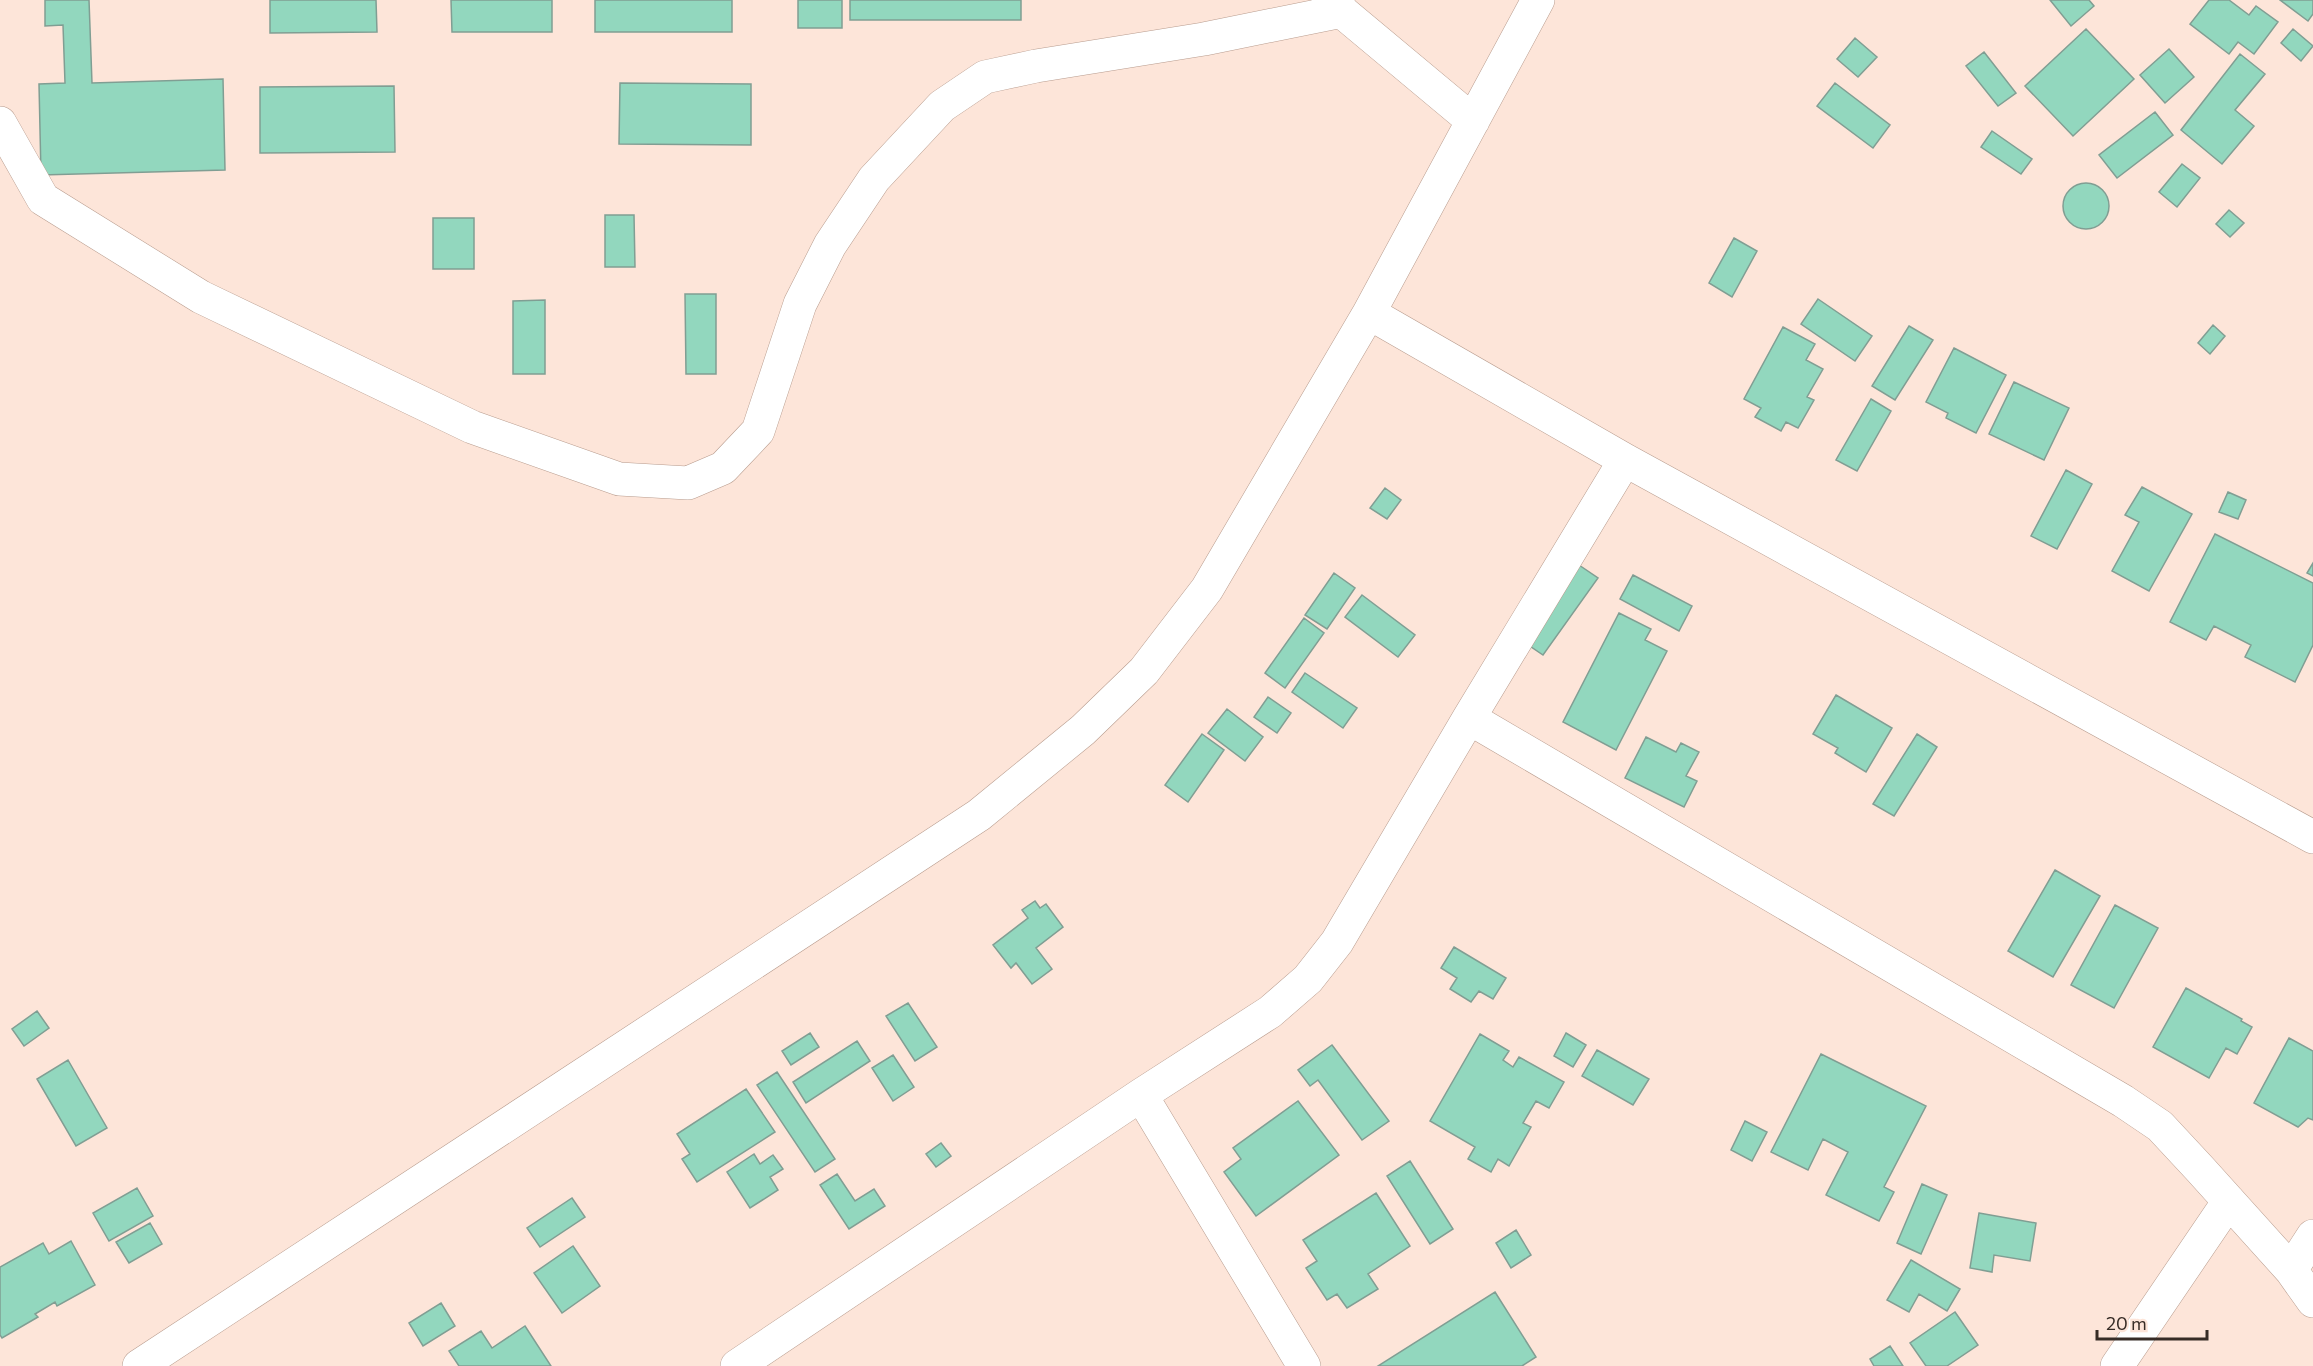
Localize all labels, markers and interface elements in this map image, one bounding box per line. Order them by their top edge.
scale bar [2097,1303,2206,1341]
text: 20 m [2106,1312,2147,1334]

